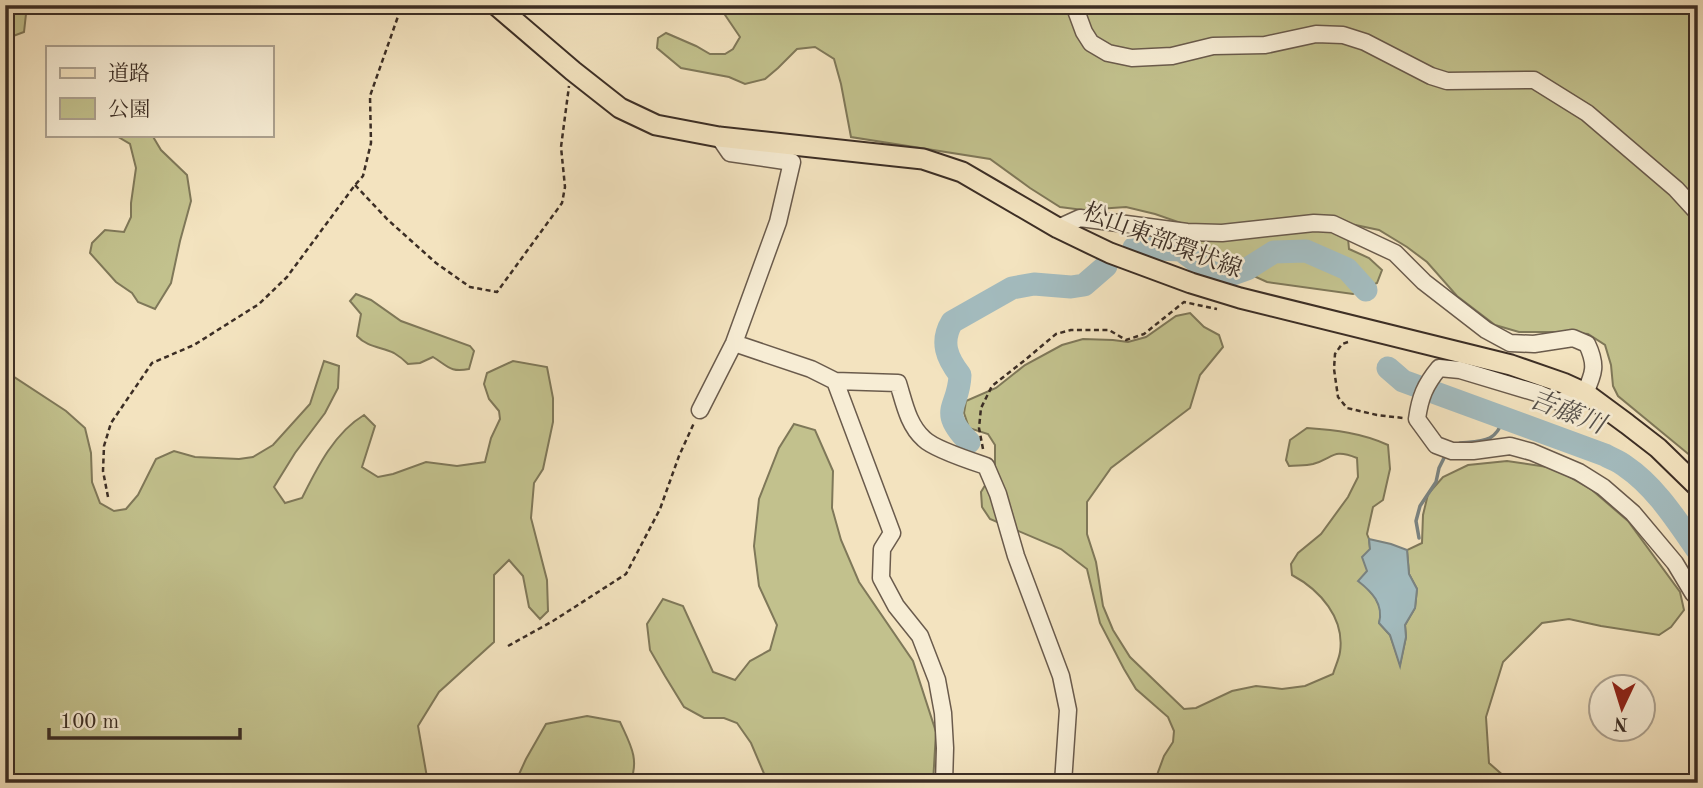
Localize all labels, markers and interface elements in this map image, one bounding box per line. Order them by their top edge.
legend [46,46,273,136]
text: 道路 [108,62,150,85]
text: 公園 [108,98,150,121]
street label: 松山東部環状線 [1079,198,1246,283]
water label: 吉藤川 [1526,385,1612,440]
north arrow [1588,672,1658,742]
scale bar [49,697,240,741]
text: 100 m [60,712,119,733]
text: N [1613,712,1629,732]

